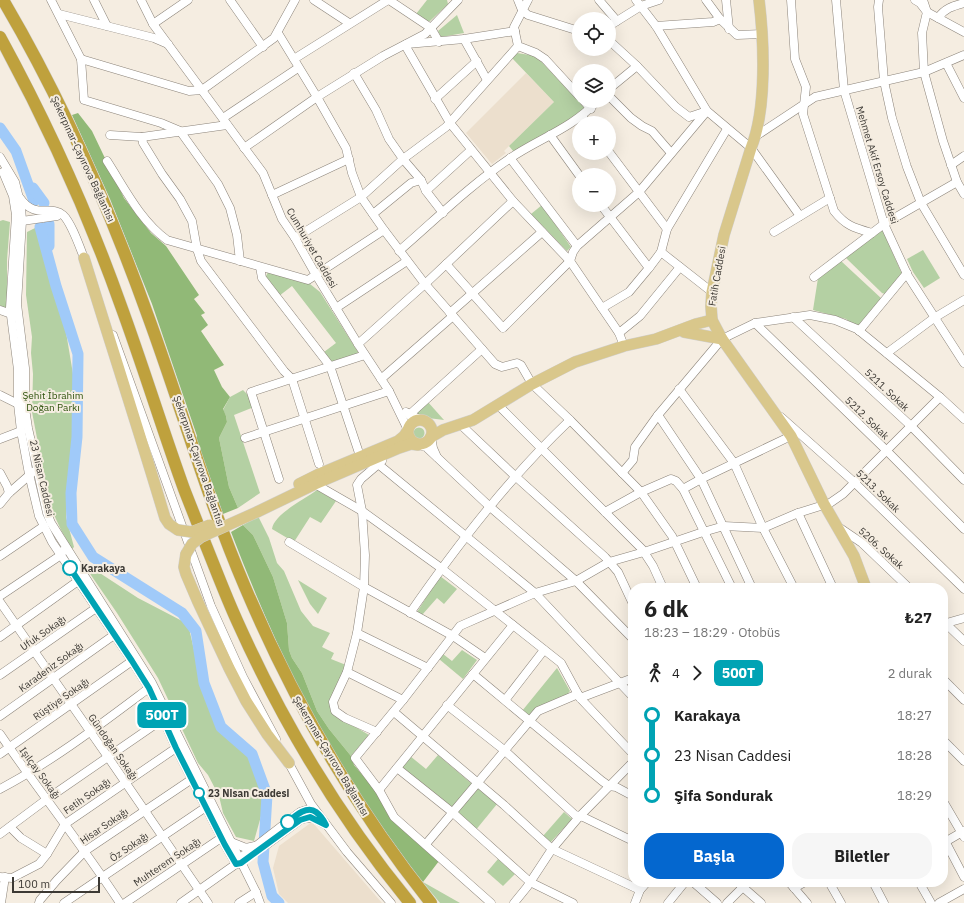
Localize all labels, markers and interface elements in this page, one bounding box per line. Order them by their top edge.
map controls [572,12,616,212]
button: locate [572,12,616,56]
button: layers [572,64,616,108]
street label: Şekerpınar-Çayırova Bağlantısı [48,94,118,224]
street label: Mehmet Akif Ersoy Caddesi [853,105,901,225]
button: + [572,116,616,160]
button: − [572,168,616,212]
street label: Cumhuriyet Caddesi [284,206,340,290]
street label: Fatih Caddesi [705,245,729,307]
street label: 5211. Sokak [862,366,913,414]
park label: Şehit İbrahim Doğan Parkı [22,389,84,414]
street label: Şekerpınar-Çayırova Bağlantısı [170,394,228,528]
street label: 5212. Sokak [842,394,892,443]
street label: 23 Nisan Caddesi [27,438,57,518]
street label: 5213. Sokak [853,467,903,516]
street label: 5206. Sokak [856,524,907,572]
marker: Karakaya [62,560,78,576]
place label: Karakaya [81,562,126,575]
text: 6 dk [644,594,688,623]
text: ₺27 [905,608,932,627]
street label: Ufuk Sokağı [18,612,68,654]
text: 18:23 – 18:29 · Otobüs [644,624,780,641]
street label: Karadeniz Sokağı [16,639,86,695]
icon: walk [644,662,666,684]
icon: forward [686,662,708,684]
text: 500T [722,664,755,682]
text: 4 [672,665,680,682]
text: 2 durak [888,665,932,682]
street label: Rüştiye Sokağı [30,675,92,723]
street label: Şekerpınar-Çayırova Bağlantısı [290,694,372,818]
line badge: 500T [134,702,190,728]
text: 500T [145,706,179,724]
text: Karakaya [674,706,741,725]
text: 18:27 [897,707,932,724]
street label: Gündoğan Sokağı [85,711,141,783]
street label: Işılçay Sokağı [17,744,63,802]
text: 23 Nisan Caddesi [674,746,791,765]
text: 18:28 [897,747,932,764]
street label: Fetih Sokağı [61,775,113,817]
text: Şifa Sondurak [674,786,773,805]
marker: 23 Nisan Caddesi [193,787,205,799]
place label: 23 Nisan Caddesi [208,787,290,800]
text: 18:29 [897,787,932,804]
street label: Hisar Sokağı [77,805,131,847]
unlabelled marker [280,814,296,830]
street label: Öz Sokağı [107,829,151,865]
button: Başla [644,833,784,879]
button: Biletler [792,833,932,879]
street label: Muhterem Sokağı [131,835,203,889]
scale bar [12,875,100,894]
text: 100 m [18,877,50,891]

